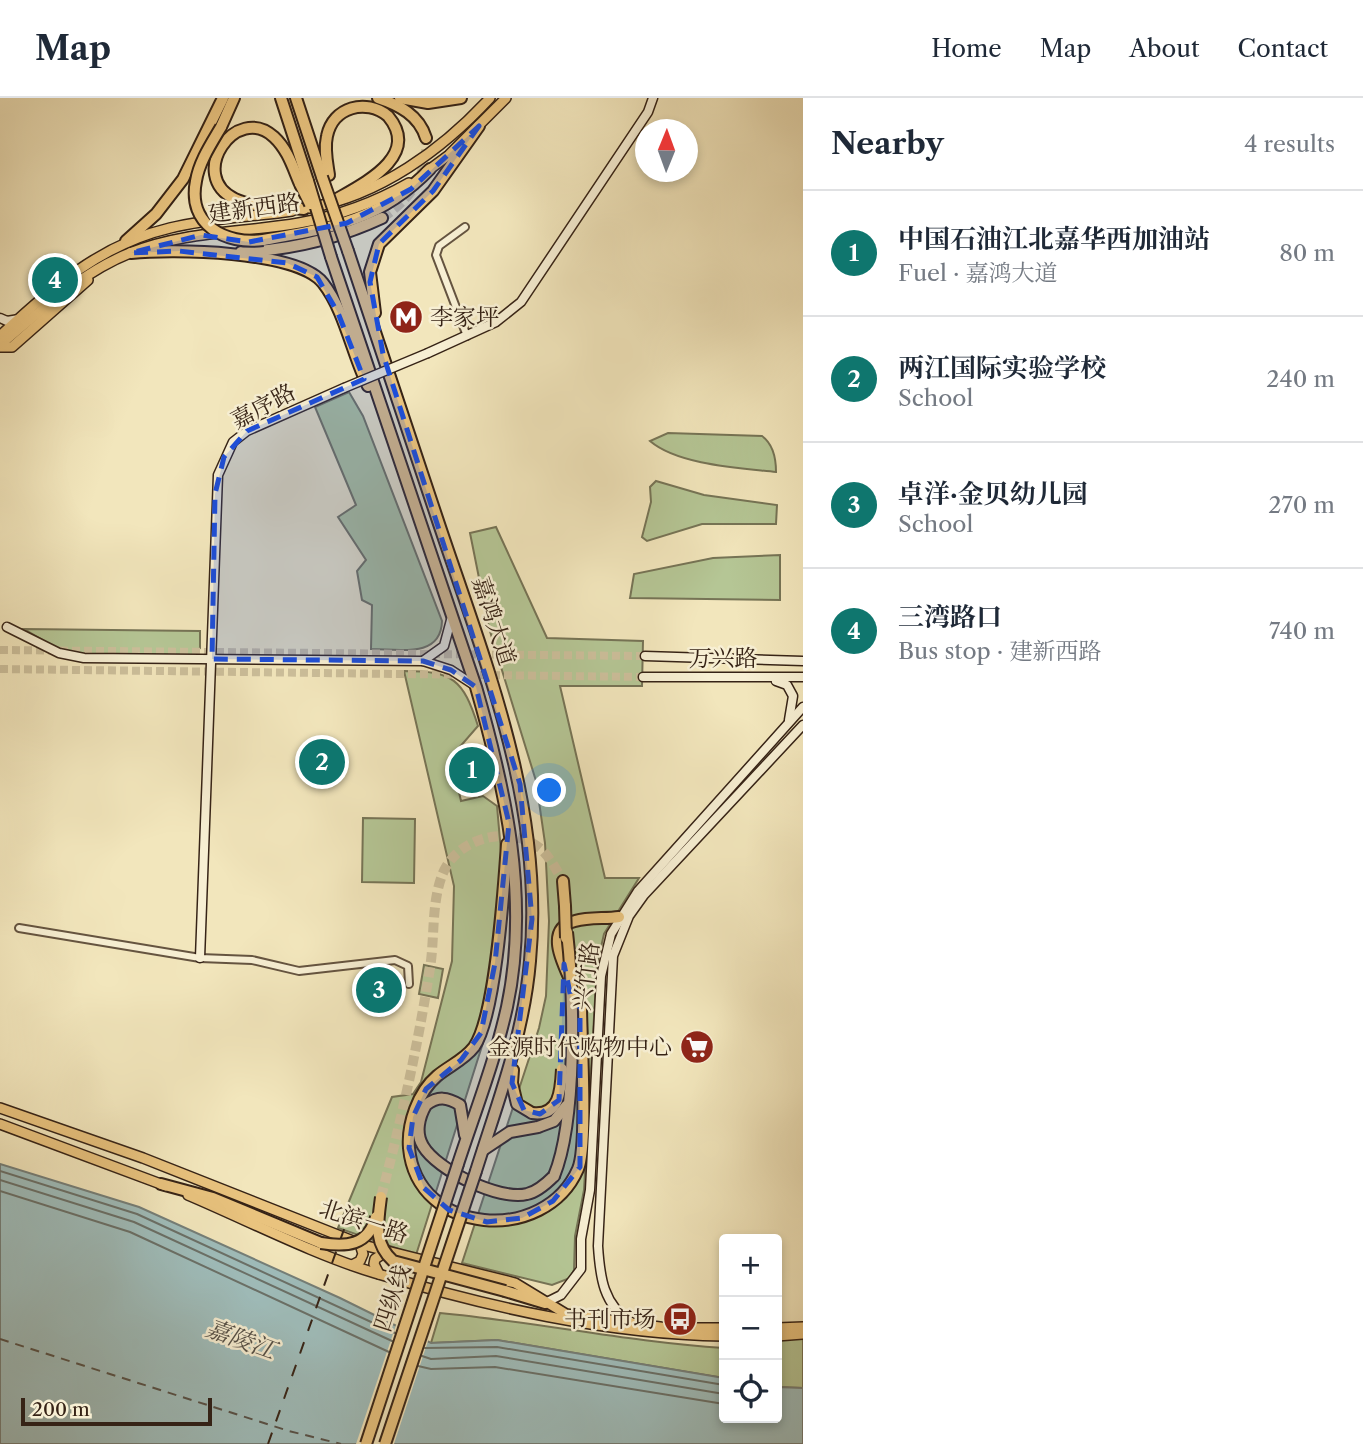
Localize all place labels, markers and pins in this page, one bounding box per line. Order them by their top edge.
pin: 4 [32,254,78,306]
metro station icon: 李家坪 [387,298,425,336]
place label: 李家坪 [430,303,499,331]
pin: 2 [299,736,345,788]
pin: 1 [449,744,495,796]
pin: 3 [356,964,402,1016]
supermarket icon: 金源时代购物中心 [678,1028,716,1066]
place label: 金源时代购物中心 [488,1033,672,1061]
bus stop icon: 书刊市场 [661,1300,699,1338]
place label: 书刊市场 [564,1305,656,1333]

